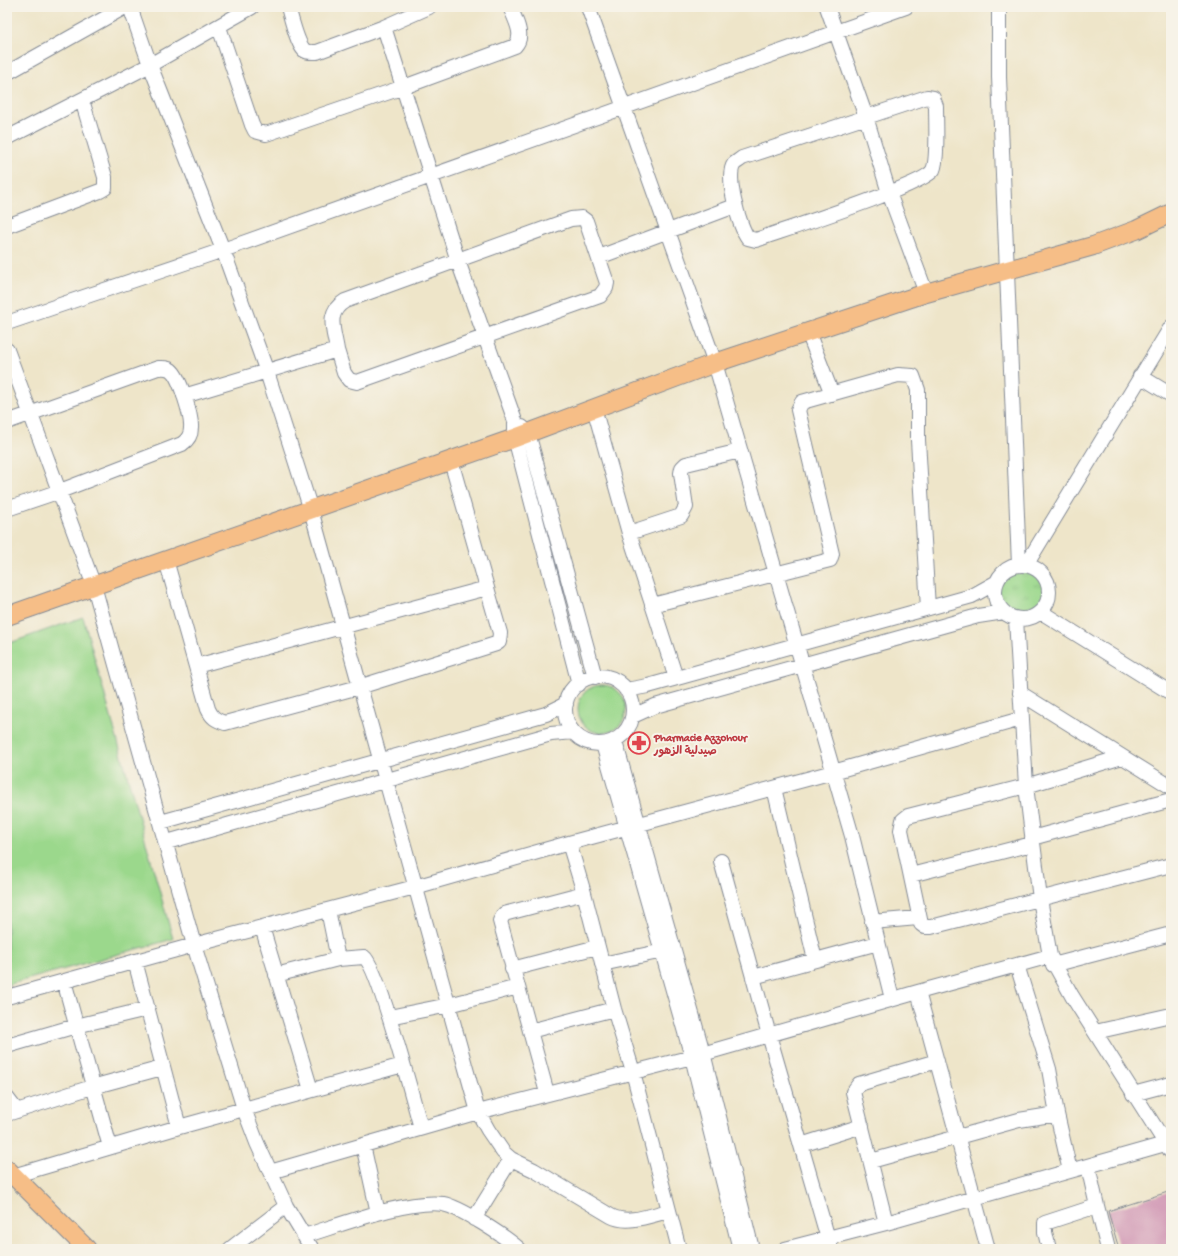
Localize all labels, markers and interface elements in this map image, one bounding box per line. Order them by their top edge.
pharmacy icon: Pharmacie Azzohour صيدلية الزهور [626,730,652,756]
place label: Pharmacie Azzohour صيدلية الزهور [653,733,748,758]

